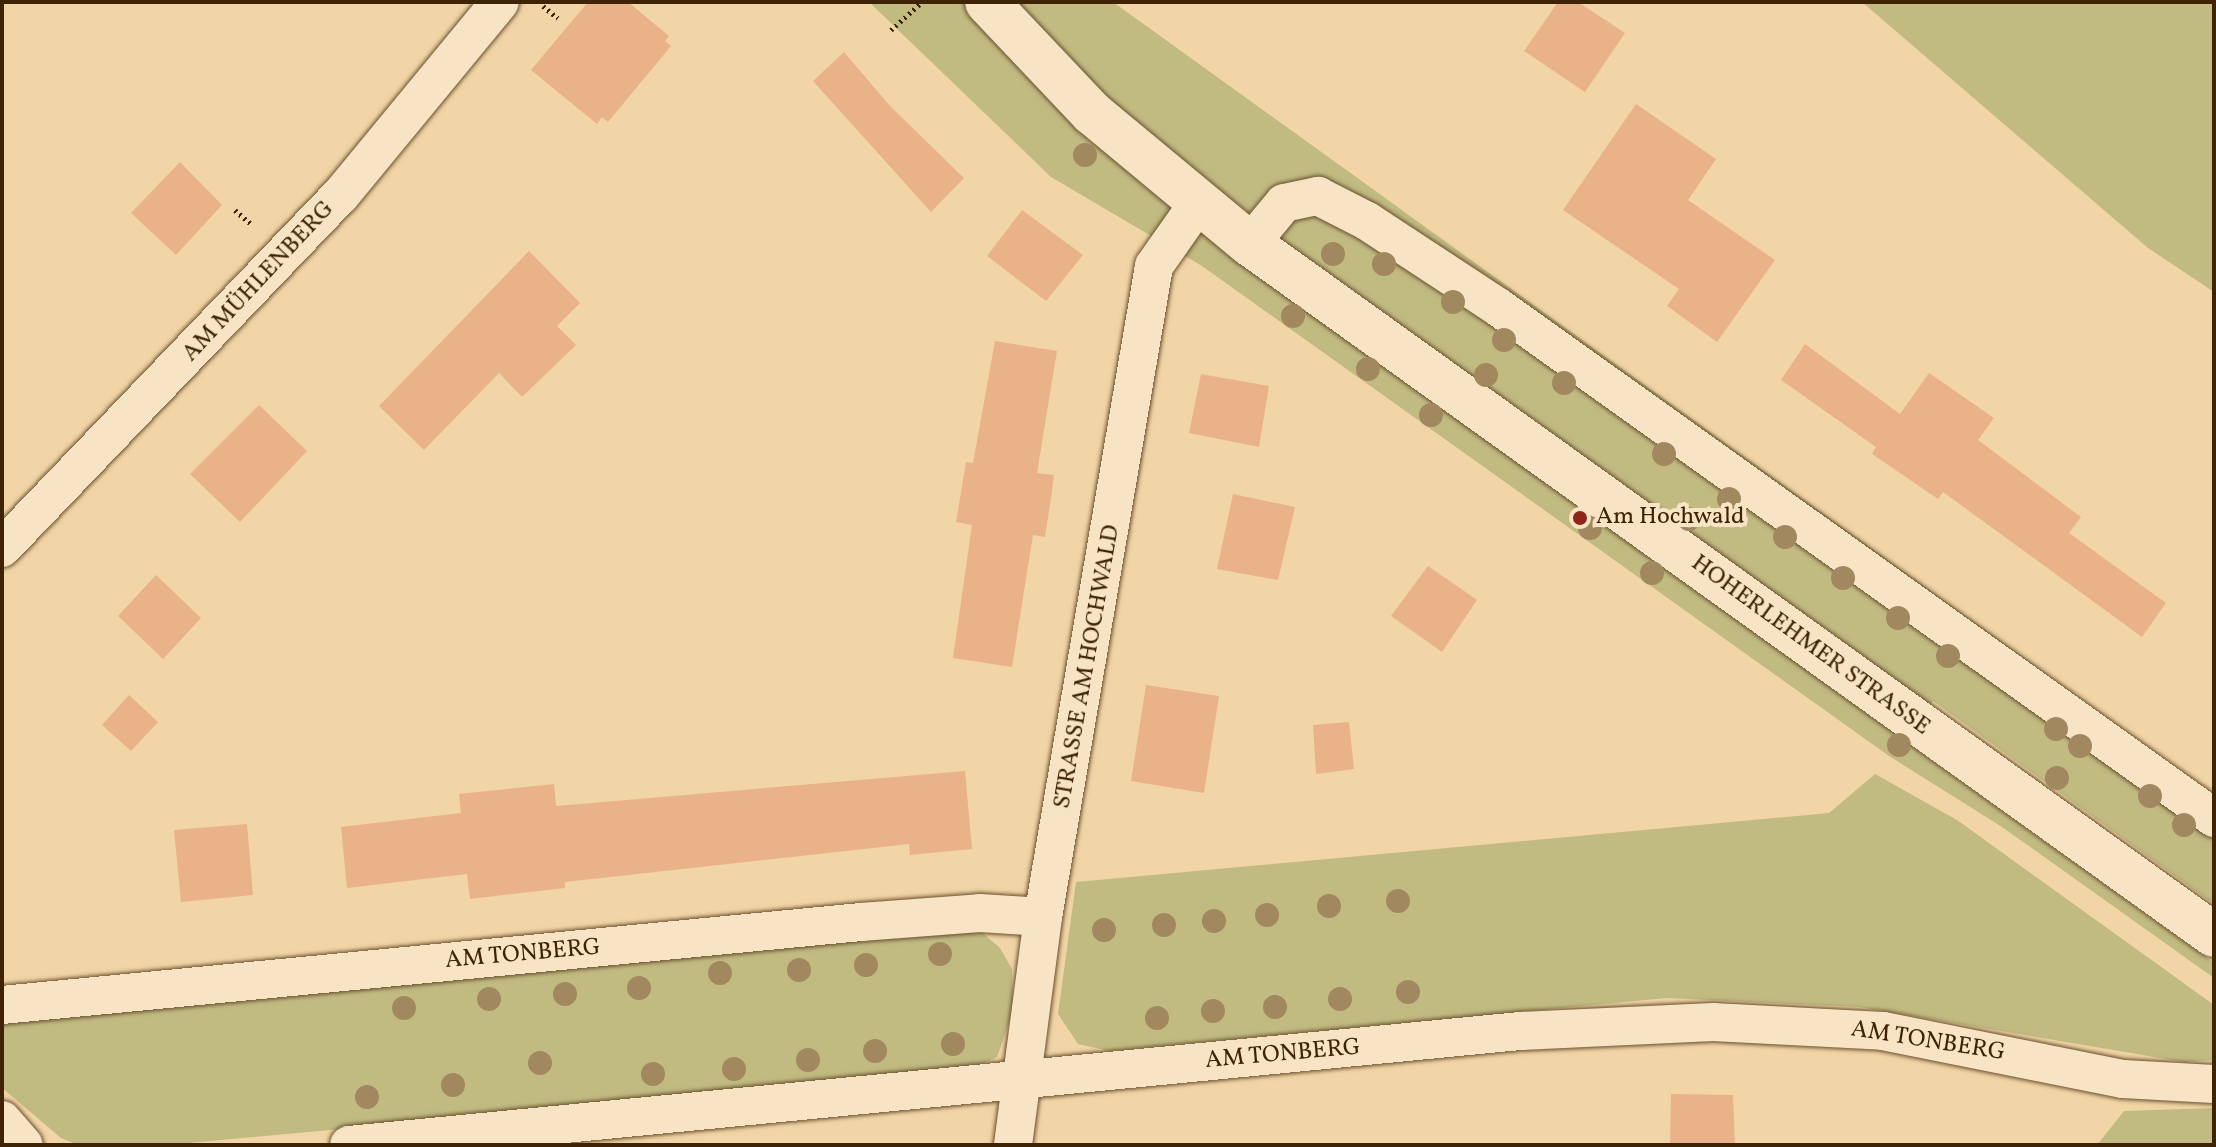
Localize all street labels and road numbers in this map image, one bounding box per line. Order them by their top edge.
street label: AM MÜHLENBERG [177,196,341,368]
street label: STRASSE AM HOCHWALD [1049,523,1127,811]
street label: HOHERLEHMER STRASSE [1685,550,1935,742]
street label: AM TONBERG [444,934,602,976]
street label: AM TONBERG [1848,1016,2008,1068]
street label: AM TONBERG [1204,1034,1362,1076]

